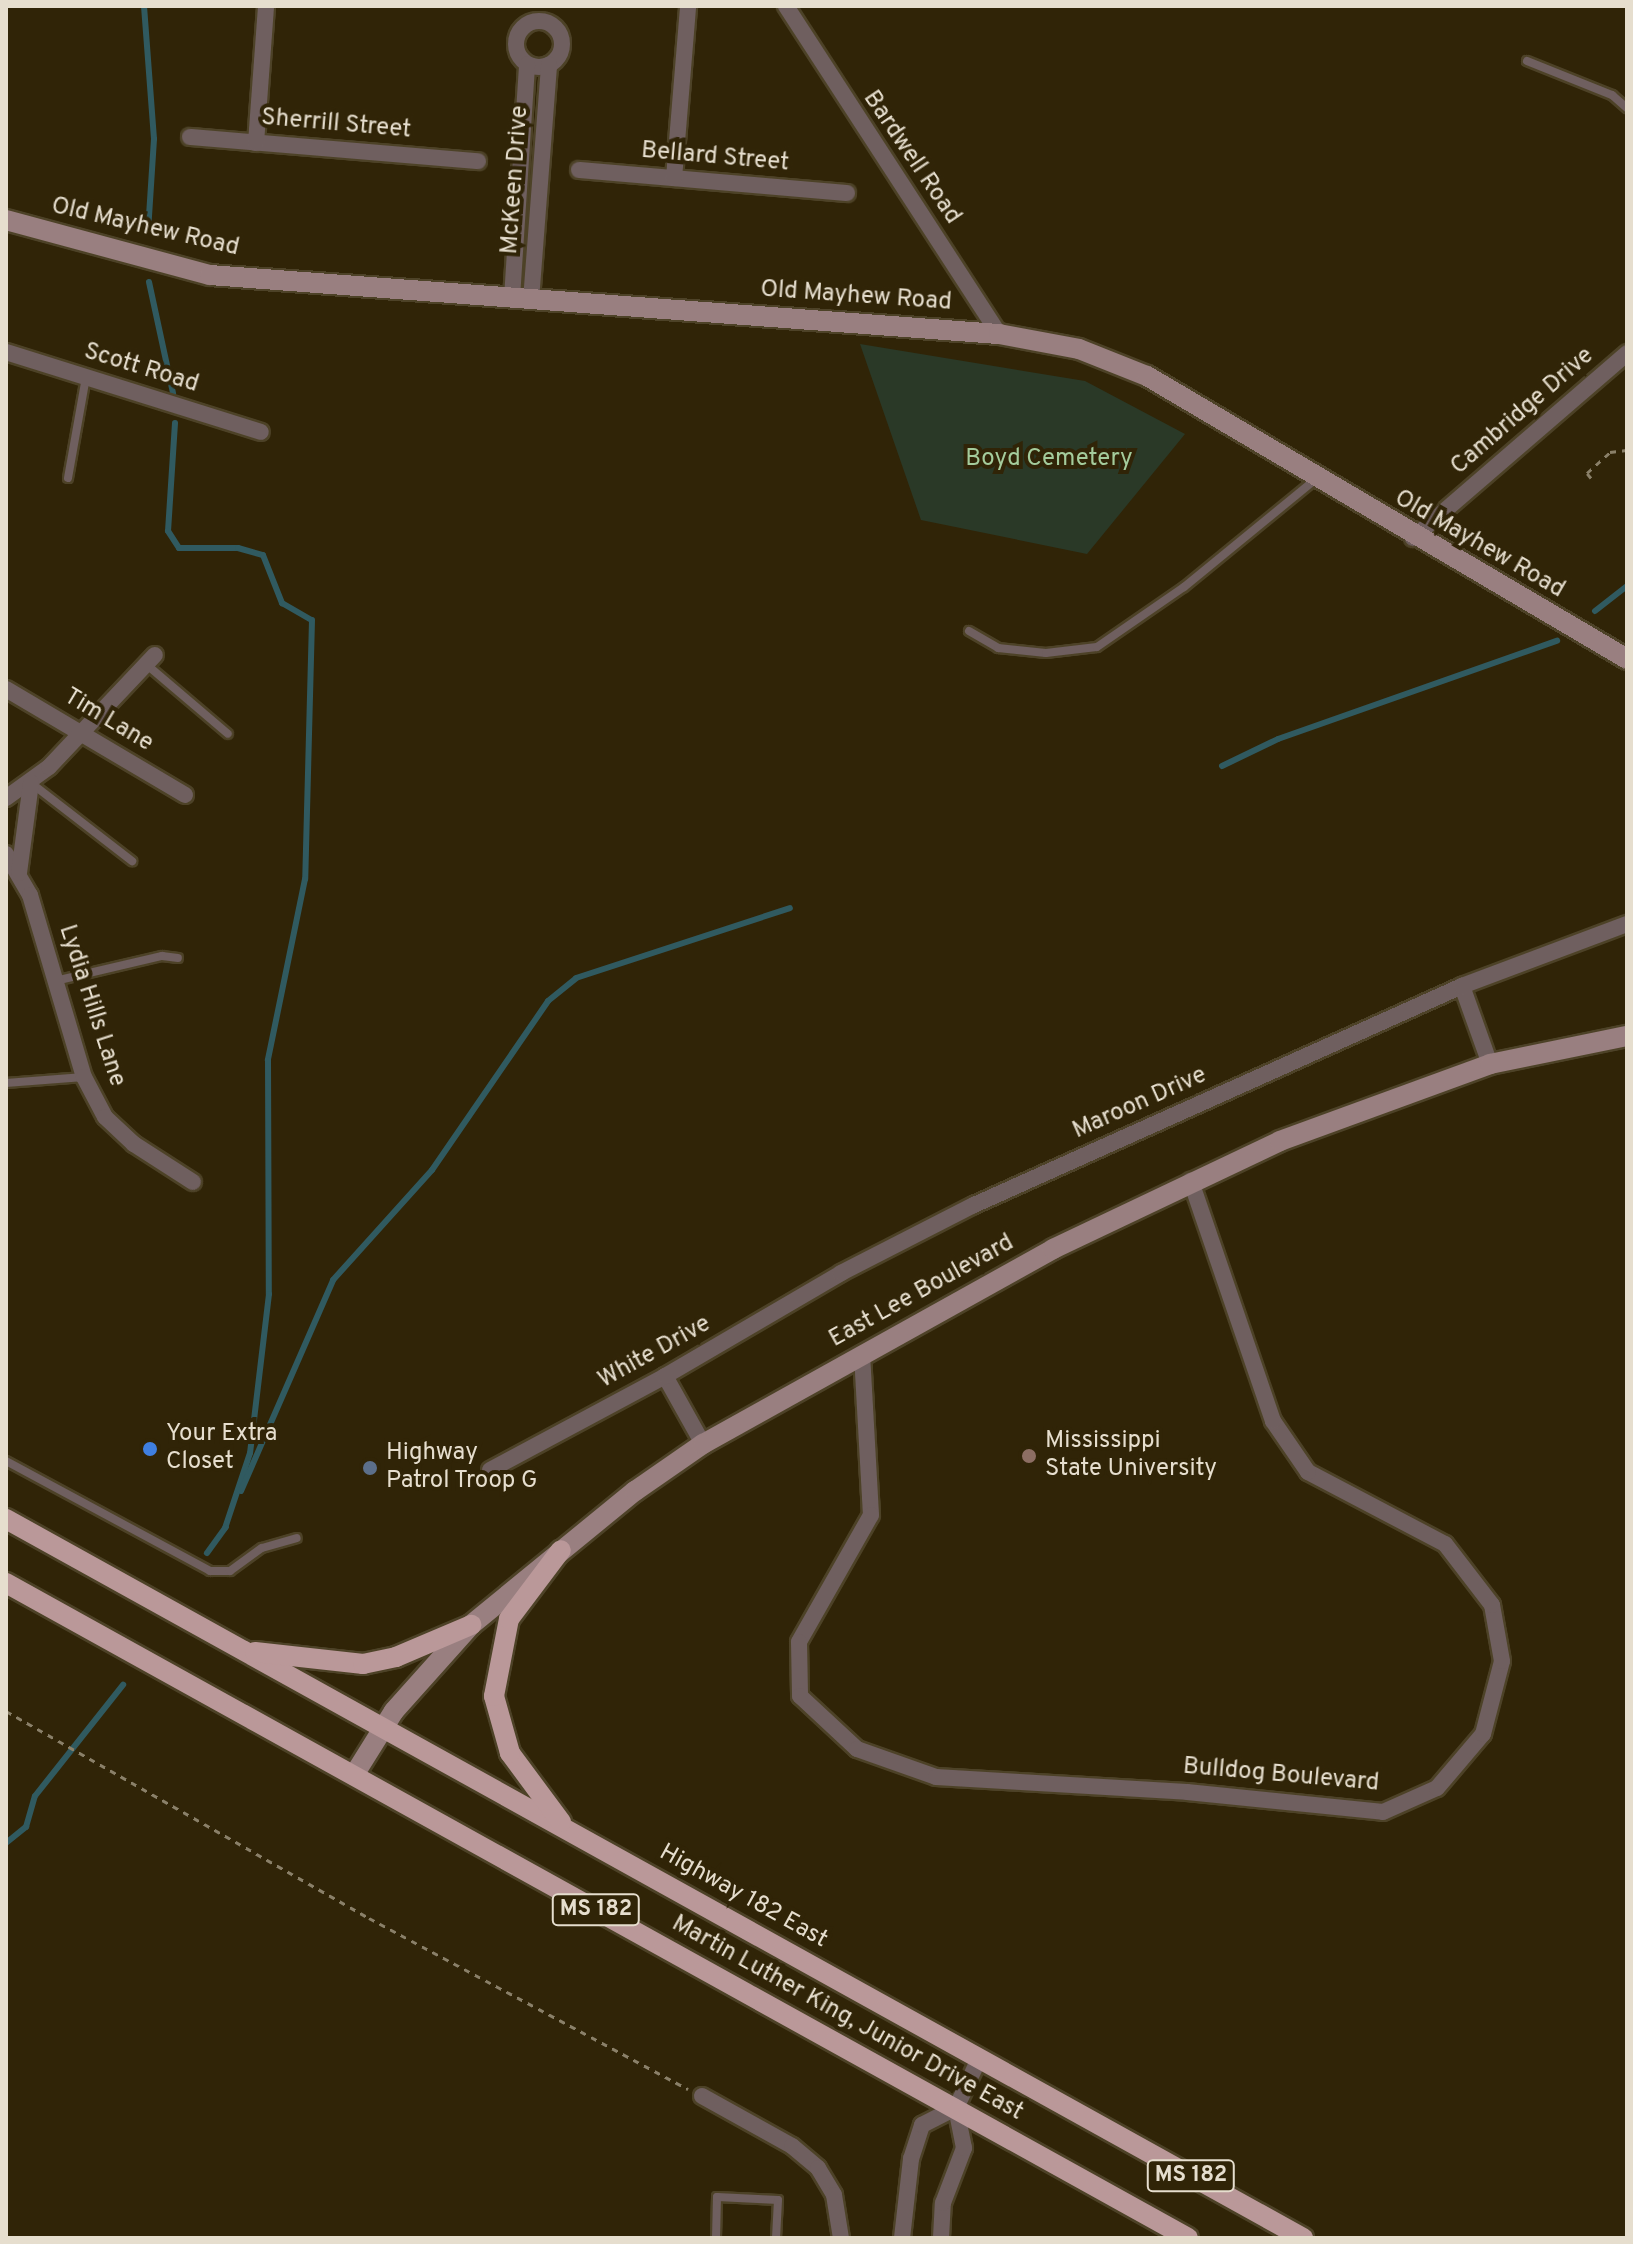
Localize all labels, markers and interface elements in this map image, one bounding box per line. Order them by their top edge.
street label: Bardwell Road [856,86,966,230]
street label: Sherrill Street [260,104,412,146]
street label: McKeen Drive [496,105,536,255]
street label: Bellard Street [640,137,790,179]
street label: Old Mayhew Road [48,192,242,264]
street label: Old Mayhew Road [759,276,953,318]
street label: Scott Road [80,338,202,400]
street label: Cambridge Drive [1446,342,1600,482]
park label: Boyd Cemetery [965,446,1133,474]
street label: Old Mayhew Road [1389,485,1569,605]
street label: Tim Lane [58,683,158,759]
street label: Lydia Hills Lane [51,921,131,1091]
street label: Maroon Drive [1069,1062,1211,1146]
street label: East Lee Boulevard [825,1229,1019,1355]
street label: White Drive [594,1310,716,1396]
place label: Your Extra Closet [166,1421,277,1477]
place label: Mississippi State University [1045,1428,1217,1484]
marker: Your Extra Closet [141,1440,159,1458]
place label: Highway Patrol Troop G [386,1440,538,1496]
marker: Mississippi State University [1020,1447,1038,1465]
marker: Highway Patrol Troop G [361,1459,379,1477]
street label: Bulldog Boulevard [1182,1753,1380,1799]
street label: Highway 182 East [654,1839,832,1955]
road number: MS 182 [550,1892,642,1928]
street label: Martin Luther King, Junior Drive East [666,1910,1028,2128]
road number: MS 182 [1145,2158,1237,2194]

